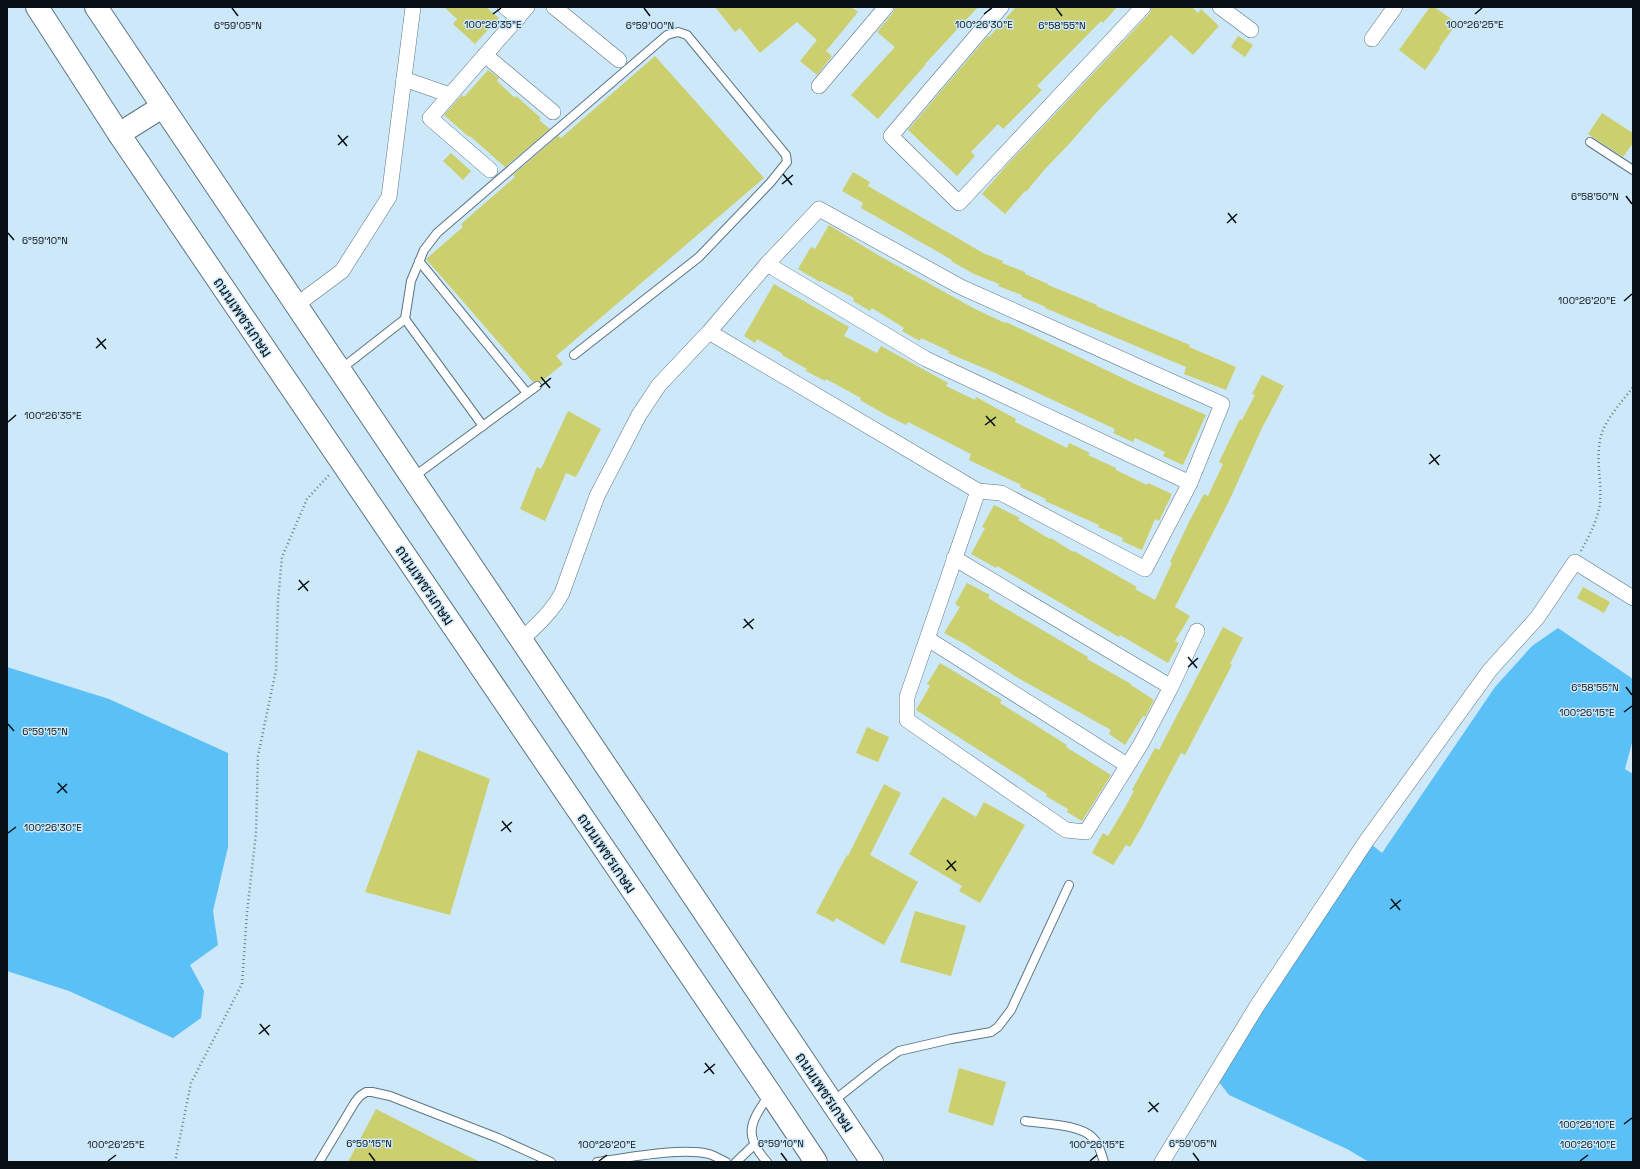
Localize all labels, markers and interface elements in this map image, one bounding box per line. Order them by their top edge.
text: 100°26'35"E [464,18,522,31]
text: 100°26'30"E [955,18,1013,31]
text: 100°26'25"E [1446,18,1504,31]
text: 6°59'05"N [214,19,262,32]
text: 6°59'00"N [626,19,674,32]
text: 6°58'55"N [1038,19,1086,32]
text: 6°58'50"N [1571,190,1619,203]
text: 6°59'10"N [22,234,68,247]
street label: ถนนเพชรเกษม [209,273,277,361]
text: 100°26'20"E [1558,294,1616,307]
text: 100°26'35"E [24,409,82,422]
street label: ถนนเพชรเกษม [391,541,459,629]
text: 6°58'55"N [1571,681,1619,694]
text: 100°26'15"E [1559,706,1615,719]
text: 6°59'15"N [22,725,68,738]
street label: ถนนเพชรเกษม [573,809,641,897]
text: 100°26'30"E [24,821,82,834]
street label: ถนนเพชรเกษม [791,1048,859,1136]
text: 100°26'10"E [1559,1118,1615,1131]
text: 6°59'15"N [346,1137,392,1150]
text: 6°59'10"N [758,1137,804,1150]
text: 6°59'05"N [1169,1137,1217,1150]
text: 100°26'25"E [87,1138,145,1151]
text: 100°26'20"E [578,1138,636,1151]
text: 100°26'15"E [1069,1138,1125,1151]
text: 100°26'10"E [1560,1138,1616,1151]

